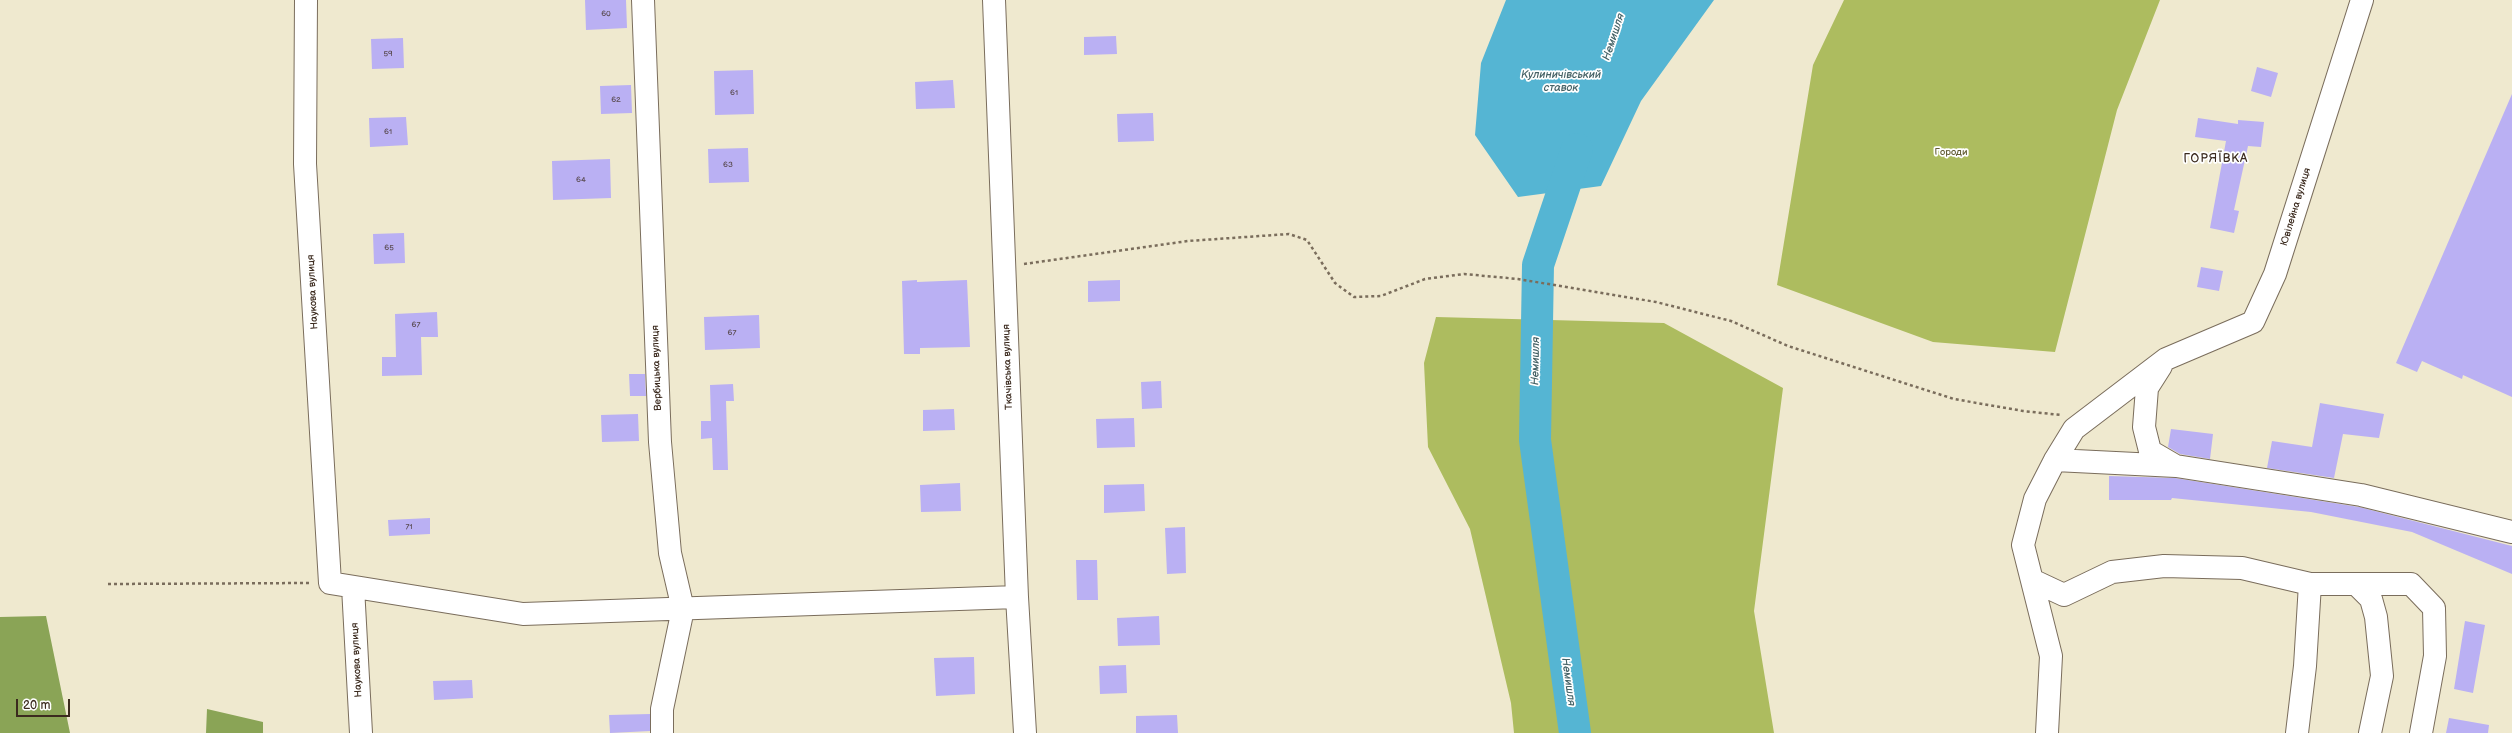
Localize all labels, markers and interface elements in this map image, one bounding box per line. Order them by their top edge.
house number: 60 [601,9,611,19]
water label: Немишля [1600,12,1628,62]
house number: 59 [383,49,393,59]
water label: Кулиничівський ставок [1521,68,1601,94]
house number: 61 [730,88,738,98]
house number: 62 [611,95,621,105]
house number: 61 [384,127,392,137]
park label: Городи [1935,146,1967,158]
district label: ГОРЯЇВКА [2184,152,2248,166]
house number: 63 [723,160,733,170]
street label: Ювілейна вулиця [2278,166,2314,248]
house number: 64 [576,175,586,185]
house number: 65 [384,243,394,253]
street label: Наукова вулиця [305,254,321,330]
house number: 67 [412,320,420,330]
street label: Ткачівська вулиця [1001,324,1015,410]
street label: Вербицька вулиця [650,325,664,411]
house number: 67 [728,328,736,338]
water label: Немишля [1529,337,1543,385]
house number: 71 [405,522,413,532]
street label: Наукова вулиця [349,622,365,698]
water label: Немишля [1558,657,1578,707]
scale bar [18,691,72,717]
text: 20 m [23,698,50,713]

